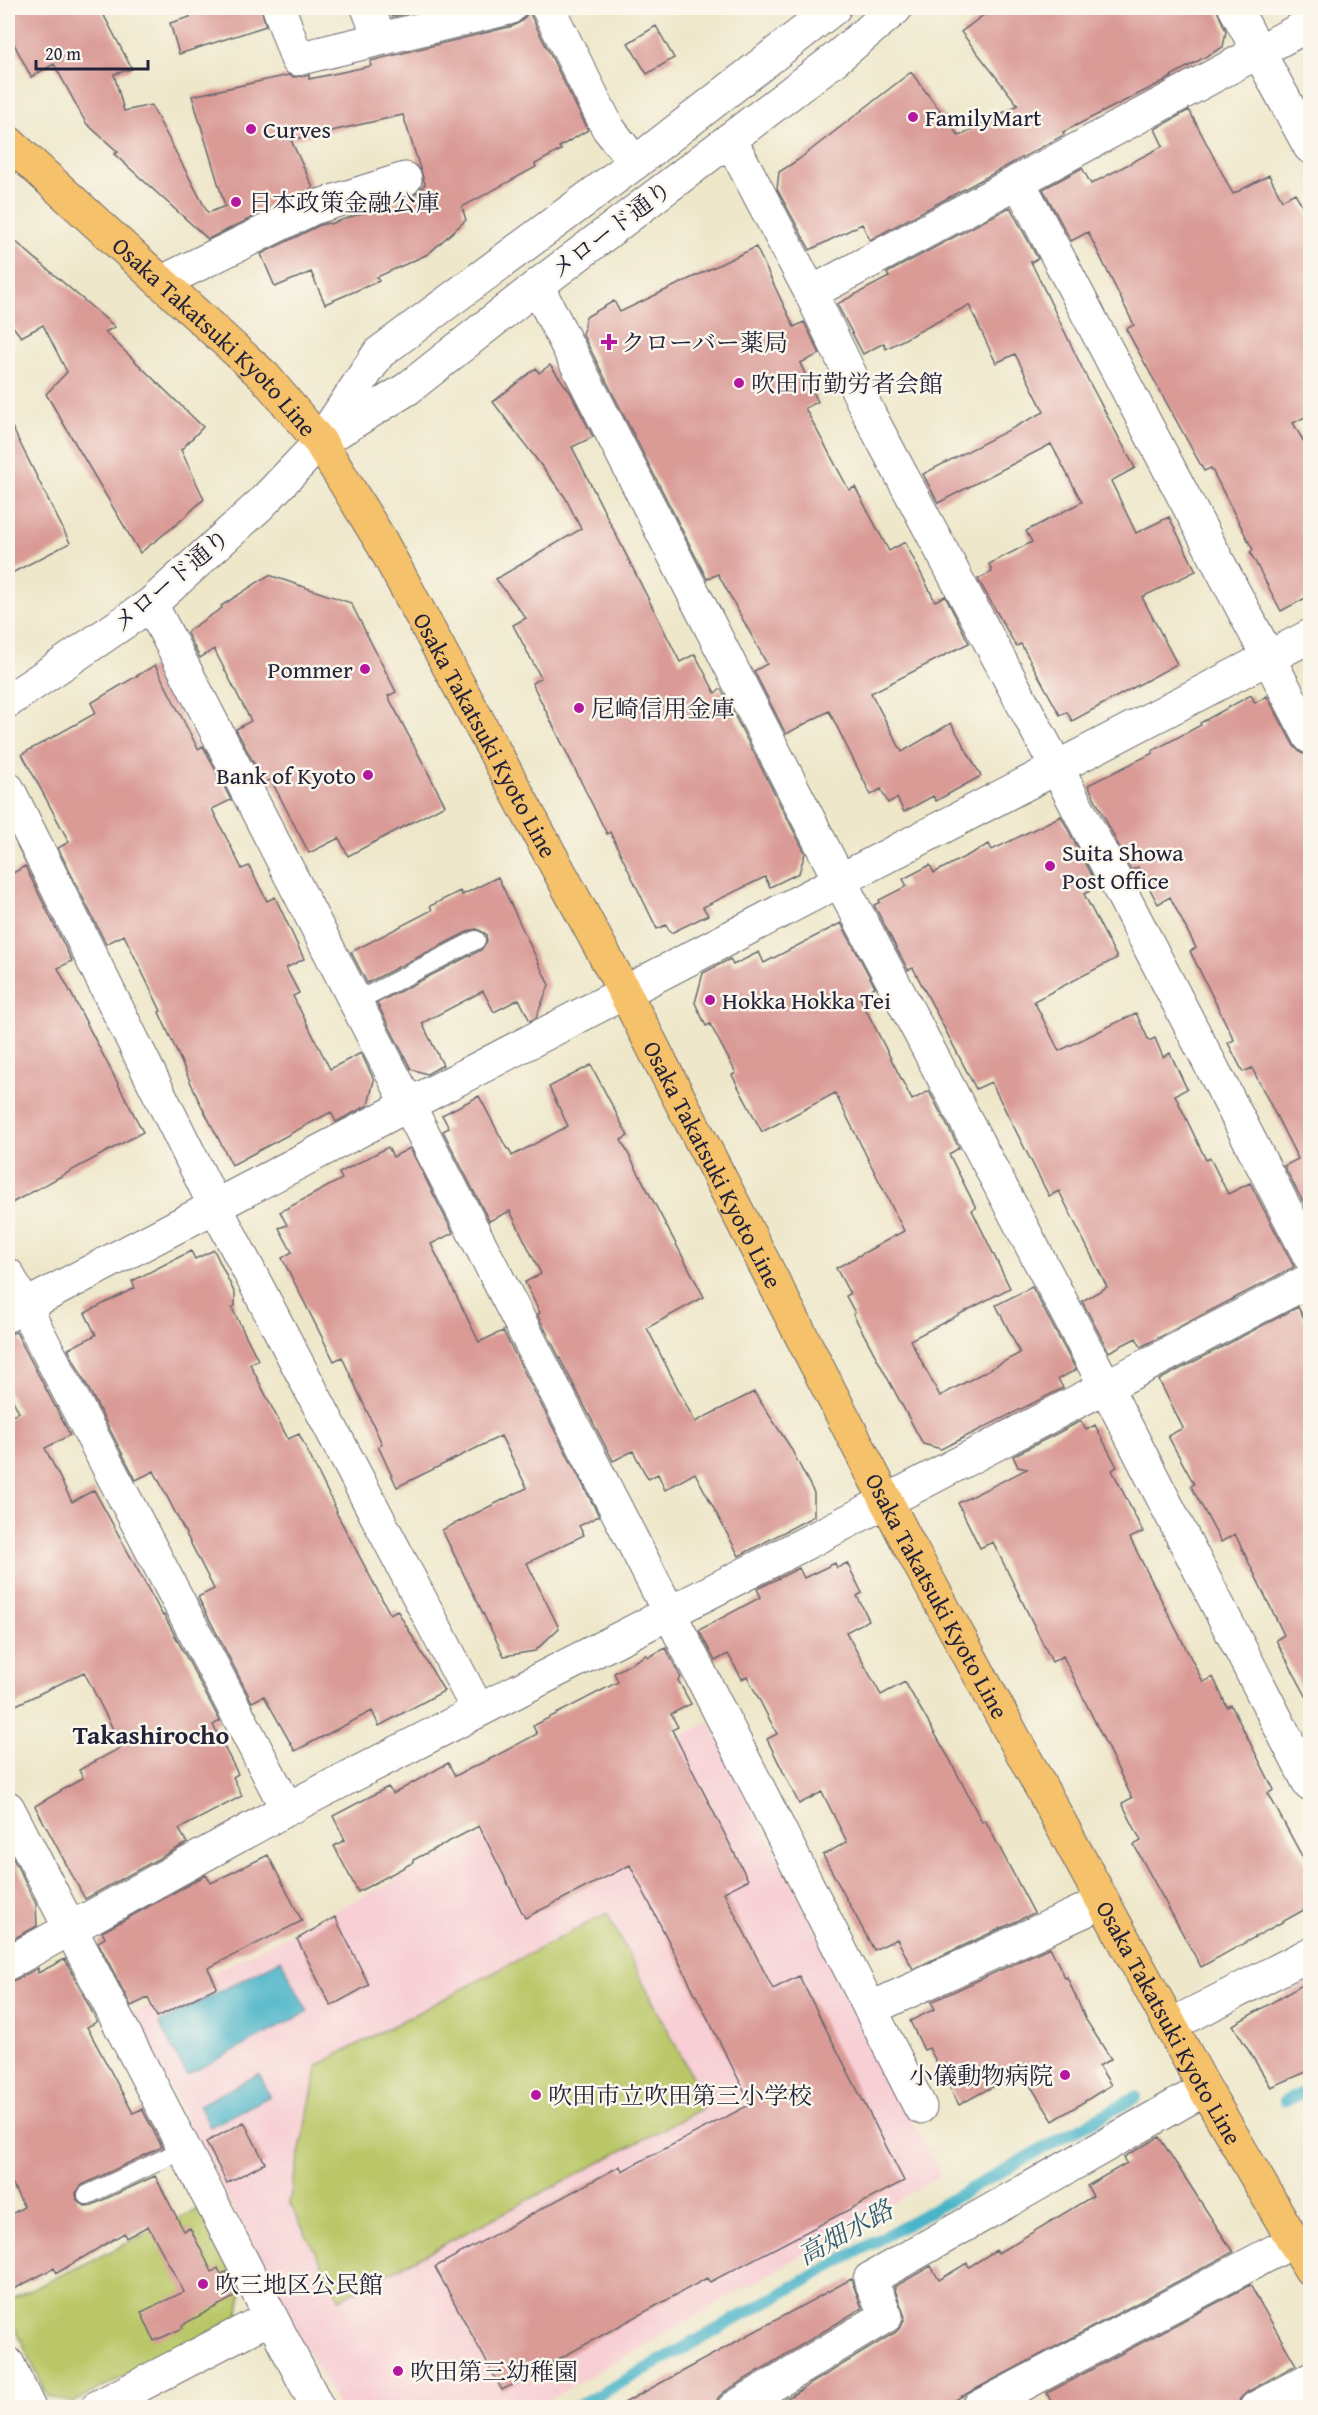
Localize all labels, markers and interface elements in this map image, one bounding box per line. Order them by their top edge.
scale bar [36,33,148,71]
text: 20 m [45,40,81,67]
place label: FamilyMart [925,100,1042,135]
marker: FamilyMart [906,110,920,124]
place label: Curves [263,112,331,147]
marker: Curves [244,122,258,136]
street label: メロード通り [543,172,679,286]
place label: 日本政策金融公庫 [248,185,440,220]
marker: 日本政策金融公庫 [229,195,243,209]
street label: Osaka Takatsuki Kyoto Line [105,228,325,444]
place label: クローバー薬局 [621,325,788,360]
marker: クローバー薬局 [602,335,616,349]
place label: 吹田市勤労者会館 [751,366,943,401]
marker: 吹田市勤労者会館 [732,376,746,390]
street label: メロード通り [105,520,237,640]
street label: Osaka Takatsuki Kyoto Line [405,606,566,864]
place label: Pommer [267,652,353,687]
marker: Pommer [358,662,372,676]
place label: 尼崎信用金庫 [591,691,735,726]
marker: 尼崎信用金庫 [572,701,586,715]
place label: Bank of Kyoto [216,758,356,793]
marker: Bank of Kyoto [361,768,375,782]
place label: Suita Showa Post Office [1062,835,1184,898]
marker: Suita Showa Post Office [1043,859,1057,873]
place label: Hokka Hokka Tei [722,983,891,1018]
marker: Hokka Hokka Tei [703,993,717,1007]
street label: Osaka Takatsuki Kyoto Line [635,1034,791,1294]
street label: Osaka Takatsuki Kyoto Line [857,1467,1018,1725]
district label: Takashirocho [73,1715,229,1754]
street label: Osaka Takatsuki Kyoto Line [1088,1894,1251,2151]
place label: 小儀動物病院 [909,2058,1053,2093]
marker: 小儀動物病院 [1058,2068,1072,2082]
place label: 吹田市立吹田第三小学校 [548,2078,812,2113]
marker: 吹田市立吹田第三小学校 [529,2088,543,2102]
water label: 高畑水路 [790,2189,902,2274]
place label: 吹三地区公民館 [215,2267,383,2302]
marker: 吹三地区公民館 [196,2277,210,2291]
place label: 吹田第三幼稚園 [410,2354,578,2389]
marker: 吹田第三幼稚園 [391,2364,405,2378]

